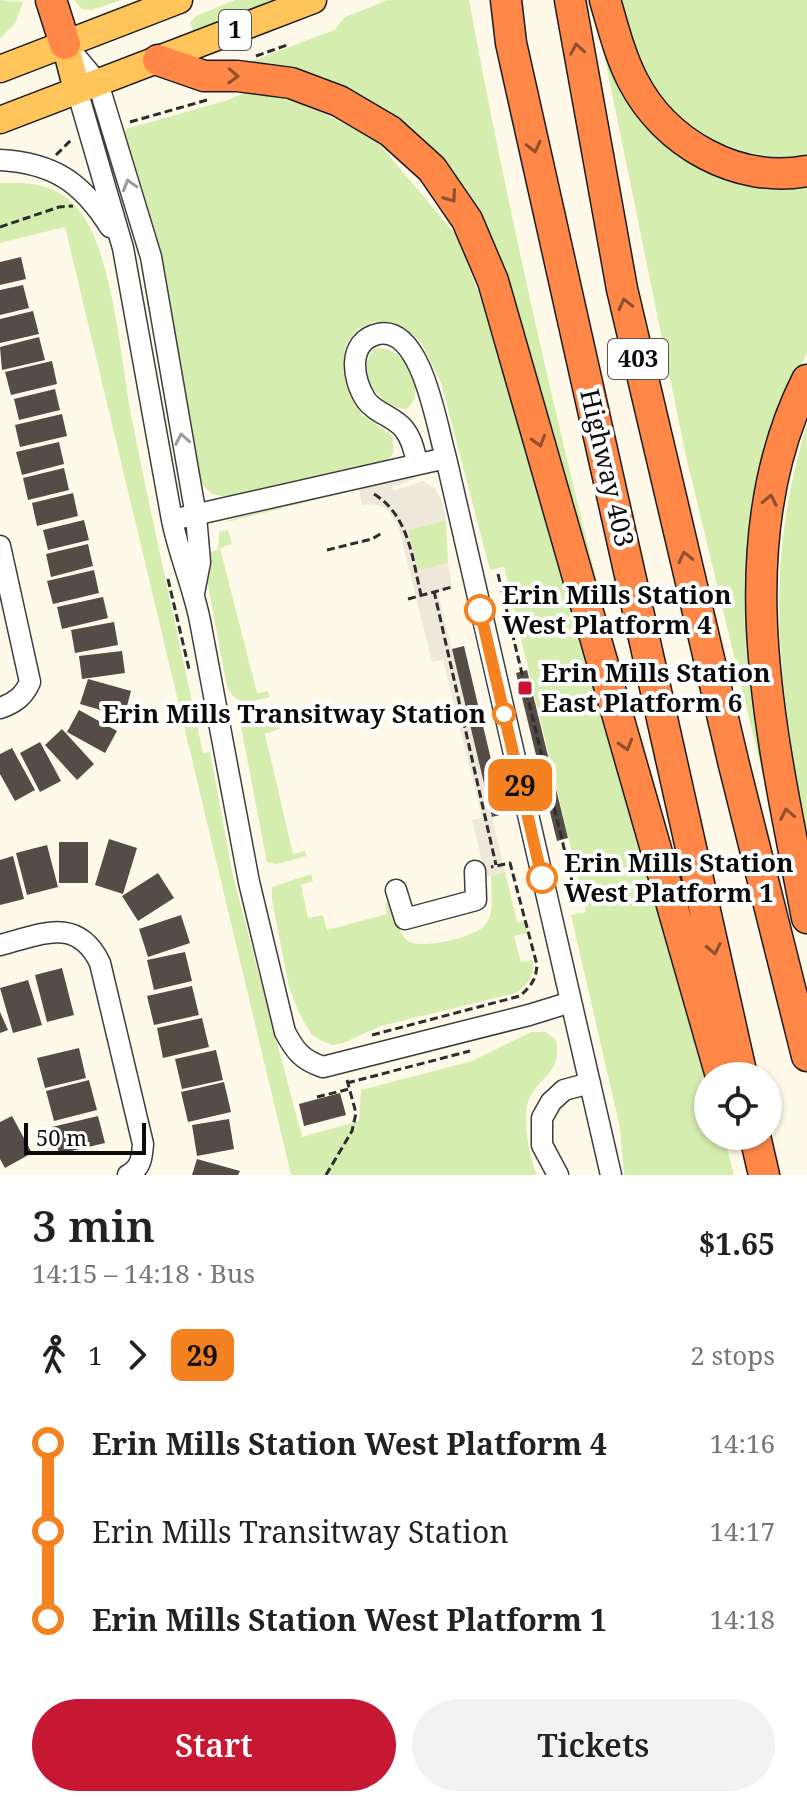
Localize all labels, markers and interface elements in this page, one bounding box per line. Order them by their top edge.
road number: 1 [219,10,251,50]
one-way arrow [570,42,587,56]
one-way arrow [227,68,240,85]
one-way arrow [525,139,542,153]
one-way arrow [123,178,139,192]
one-way arrow [441,189,456,203]
one-way arrow [618,298,635,312]
road number: 403 [608,339,668,379]
street label: Highway 403 [572,385,644,550]
one-way arrow [175,432,192,446]
one-way arrow [530,433,547,447]
one-way arrow [760,494,777,507]
one-way arrow [678,551,695,565]
place label: Erin Mills Station West Platform 4 [502,576,731,642]
marker: Erin Mills Station West Platform 4 [465,595,495,625]
place label: Erin Mills Station East Platform 6 [541,654,770,720]
marker: Erin Mills Station East Platform 6 [516,679,534,697]
place label: Erin Mills Transitway Station [102,695,486,731]
marker: Erin Mills Transitway Station [493,703,515,725]
one-way arrow [617,737,633,751]
line badge: 29 [484,759,556,811]
text: 29 [504,766,536,804]
one-way arrow [780,807,797,821]
place label: Erin Mills Station West Platform 1 [564,844,793,910]
marker: Erin Mills Station West Platform 1 [527,863,557,893]
one-way arrow [705,941,722,955]
map controls [694,1062,782,1150]
button: locate [694,1062,782,1150]
scale bar [24,1119,146,1155]
text: 50 m [36,1122,87,1152]
text: 3 min [32,1195,155,1255]
text: $1.65 [698,1223,775,1264]
text: 14:15 – 14:18 · Bus [32,1255,255,1291]
icon: walk [32,1333,76,1377]
icon: forward [115,1333,159,1377]
text: 29 [187,1336,218,1374]
text: 1 [88,1337,103,1373]
text: 2 stops [690,1337,775,1373]
text: Erin Mills Station West Platform 4 [92,1423,607,1464]
text: 14:16 [709,1425,775,1461]
text: Erin Mills Transitway Station [92,1511,509,1552]
text: 14:17 [709,1513,775,1549]
text: Erin Mills Station West Platform 1 [92,1599,607,1640]
text: 14:18 [709,1601,775,1637]
button: Start [32,1699,396,1791]
button: Tickets [412,1699,775,1791]

